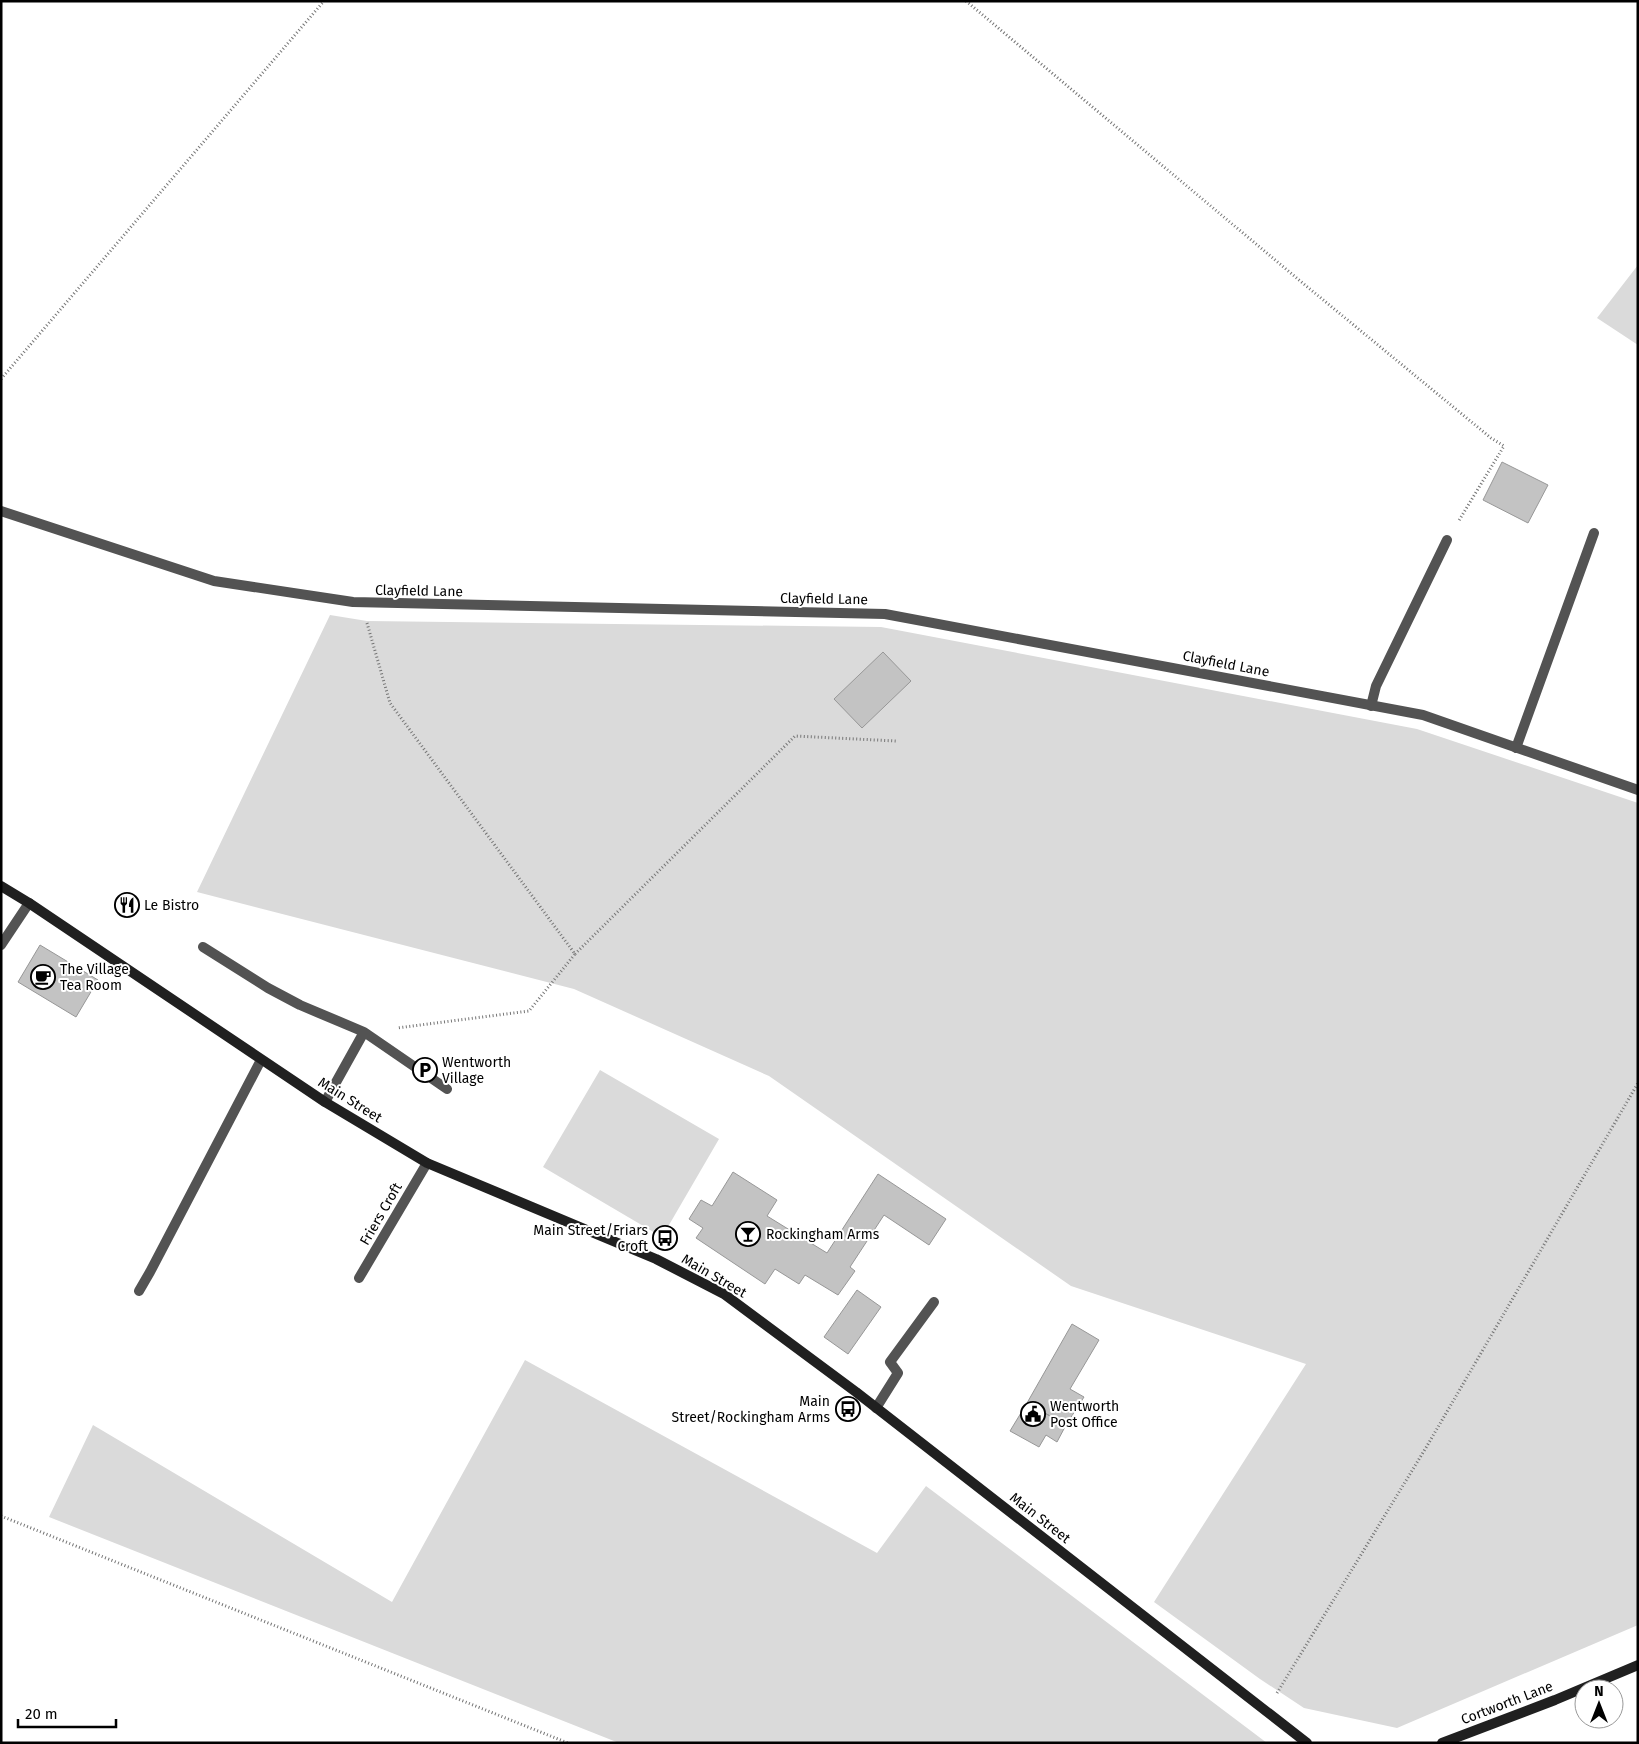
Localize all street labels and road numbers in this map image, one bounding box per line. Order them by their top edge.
street label: Clayfield Lane [375,582,463,600]
street label: Clayfield Lane [780,590,868,608]
street label: Clayfield Lane [1181,647,1271,681]
street label: Main Street [315,1074,386,1127]
street label: Friers Croft [356,1179,406,1248]
street label: Main Street [678,1251,750,1302]
street label: Main Street [1006,1489,1074,1548]
street label: Cortworth Lane [1459,1678,1555,1728]

